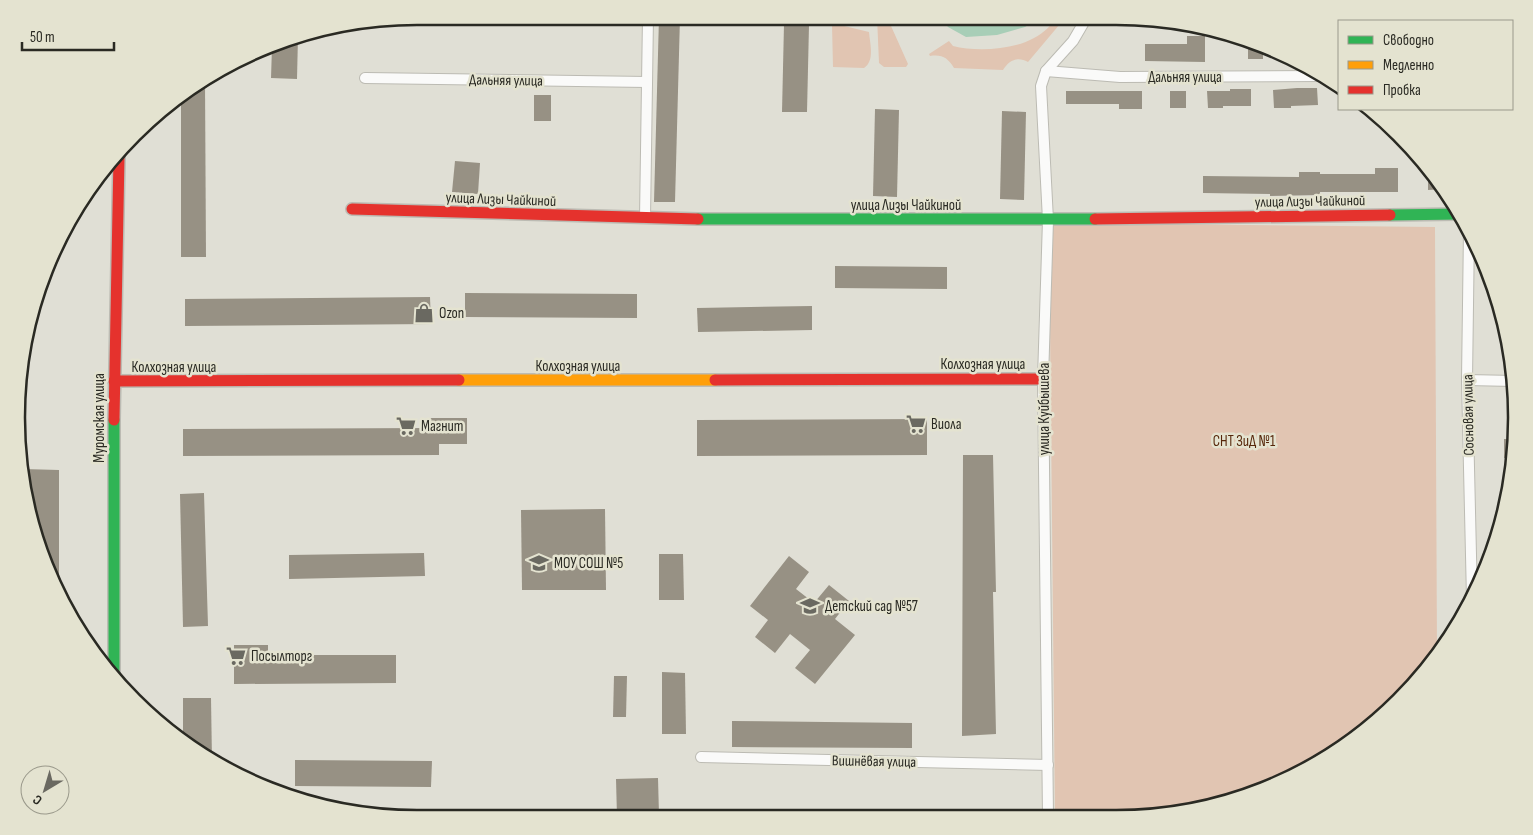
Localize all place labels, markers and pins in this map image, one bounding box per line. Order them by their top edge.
shop icon: Ozon [413,302,435,324]
place label: Ozon [439,304,464,323]
supermarket icon: Виола [905,413,927,435]
supermarket icon: Магнит [395,415,417,437]
place label: Виола [931,415,962,434]
place label: Магнит [421,417,463,436]
school or university icon: МОУ СОШ №5 [528,552,550,574]
place label: МОУ СОШ №5 [554,554,623,573]
school or university icon: Детский сад №57 [799,595,821,617]
place label: Детский сад №57 [825,597,918,616]
supermarket icon: Посылторг [225,645,247,667]
place label: Посылторг [251,647,312,666]

